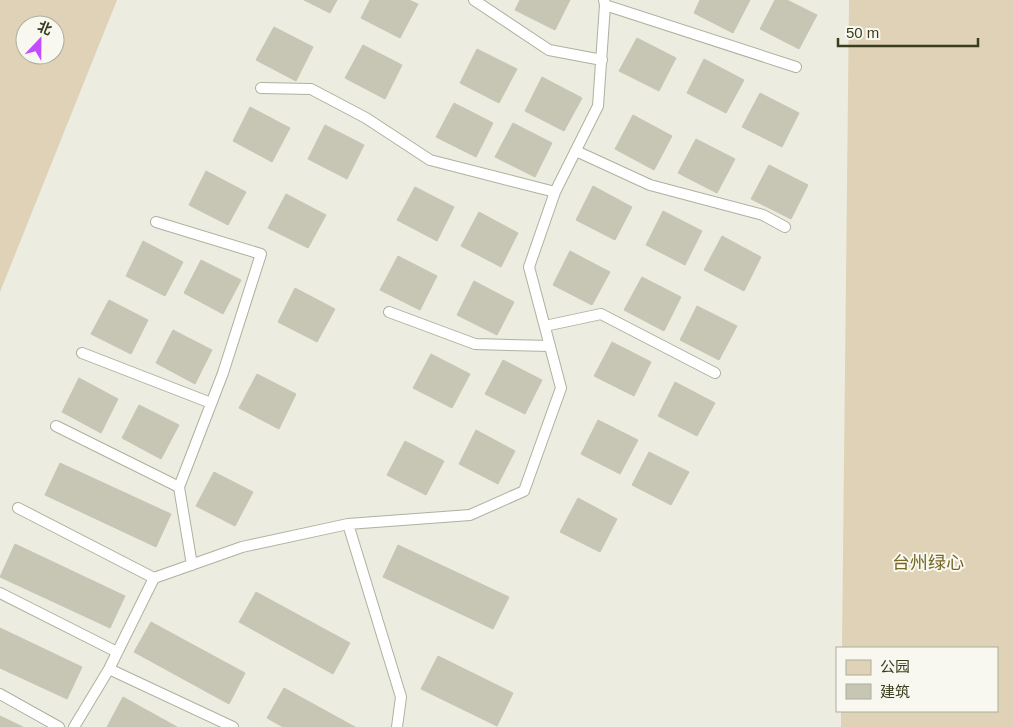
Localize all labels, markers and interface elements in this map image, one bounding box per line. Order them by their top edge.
north arrow [15,15,65,65]
scale bar [838,15,978,47]
text: 北 [35,18,54,38]
text: 50 m [846,24,879,41]
park label: 台州绿心 [892,553,964,573]
legend [836,647,998,712]
text: 公园 [880,658,910,675]
text: 建筑 [880,683,910,700]

